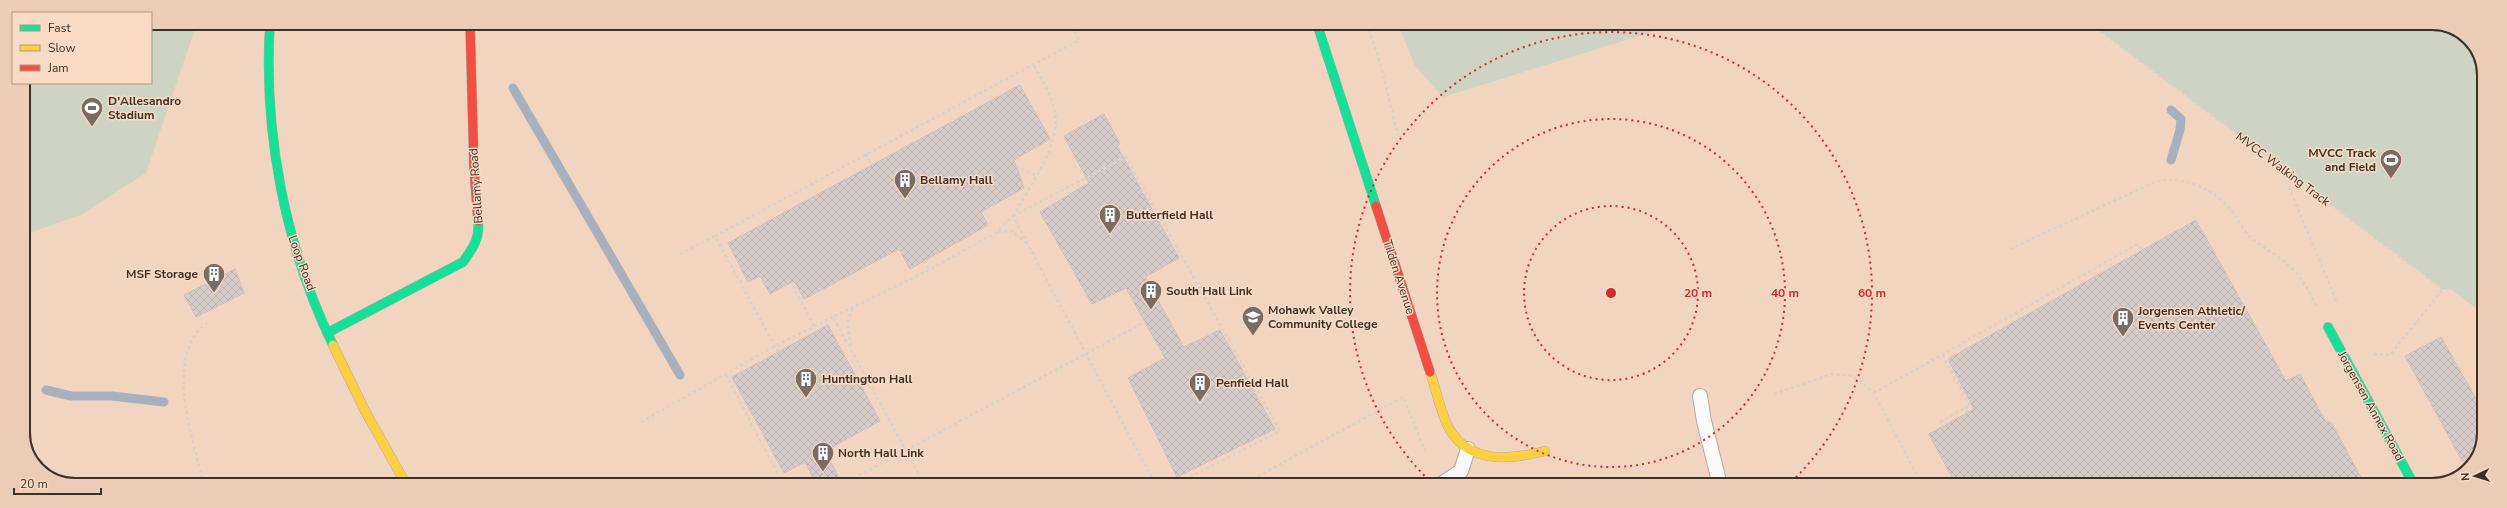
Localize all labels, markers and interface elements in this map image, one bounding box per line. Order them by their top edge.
legend [12,12,152,84]
text: Fast [48,20,71,36]
text: Slow [48,40,76,56]
text: Jam [47,60,69,76]
place label: D'Allesandro Stadium [108,93,181,123]
sports icon: D'Allesandro Stadium [79,95,105,128]
street label: MVCC Walking Track [2233,128,2334,210]
place label: MVCC Track and Field [2308,145,2377,175]
sports icon: MVCC Track and Field [2378,147,2404,180]
street label: Bellamy Road [465,148,487,224]
building icon: Bellamy Hall [892,167,918,200]
place label: Bellamy Hall [920,172,993,188]
building icon: Butterfield Hall [1097,202,1123,235]
place label: Butterfield Hall [1126,207,1213,223]
street label: Loop Road [285,233,319,293]
street label: Tilden Avenue [1379,238,1419,316]
building icon: MSF Storage [201,261,227,294]
place label: MSF Storage [126,266,198,282]
building icon: South Hall Link [1138,278,1164,311]
place label: South Hall Link [1166,283,1253,299]
text: 20 m [1684,285,1712,301]
text: 40 m [1771,285,1799,301]
text: 60 m [1858,285,1886,301]
centre of rings [1604,286,1618,300]
place label: Mohawk Valley Community College [1268,302,1378,332]
place label: Jorgensen Athletic/ Events Center [2137,303,2245,333]
school or university icon: Mohawk Valley Community College [1240,304,1266,337]
building icon: Jorgensen Athletic/ Events Center [2110,305,2136,338]
street label: Jorgensen Annex Road [2334,347,2408,464]
building icon: Huntington Hall [793,366,819,399]
building icon: Penfield Hall [1187,370,1213,403]
place label: Huntington Hall [822,371,913,387]
place label: Penfield Hall [1216,375,1289,391]
building icon: North Hall Link [810,440,836,473]
place label: North Hall Link [838,445,924,461]
north arrow [2455,456,2495,496]
scale bar [14,470,101,496]
text: N [2458,472,2473,481]
text: 20 m [20,476,48,492]

